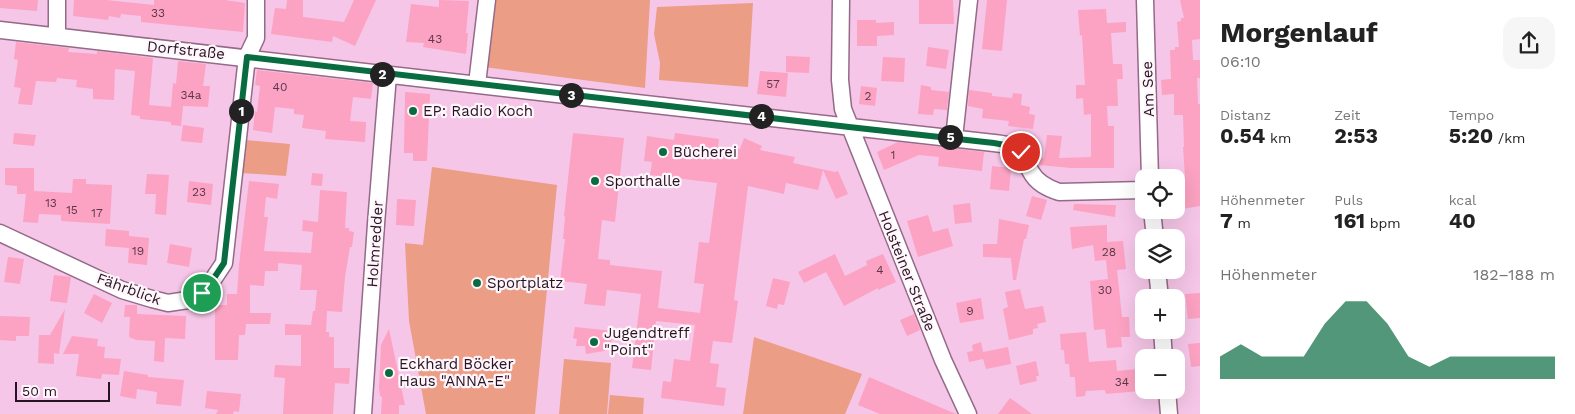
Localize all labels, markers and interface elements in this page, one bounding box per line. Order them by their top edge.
house number: 33 [151,6,165,20]
text: Morgenlauf [1220,16,1378,49]
button: share [1503,17,1555,69]
house number: 43 [428,32,442,46]
street label: Dorfstraße [146,37,226,63]
text: 06:10 [1220,52,1261,71]
street label: Am See [1138,61,1158,117]
pin: 2 [370,62,394,86]
text: 2 [378,66,387,82]
house number: 57 [766,77,780,91]
house number: 40 [273,80,287,94]
pin: 3 [558,82,584,108]
text: 3 [567,87,576,103]
house number: 34a [180,88,202,102]
house number: 2 [865,89,872,103]
pin: 1 [228,98,254,124]
place label: EP: Radio Koch [423,102,533,120]
text: 1 [238,103,245,119]
pin: 4 [748,104,774,128]
marker: EP: Radio Koch [407,105,419,117]
text: Distanz [1220,107,1271,123]
text: Zeit [1334,107,1360,123]
text: Tempo [1449,107,1494,123]
text: 4 [757,108,766,124]
text: 0.54 [1220,123,1265,148]
text: 2:53 [1334,123,1378,148]
text: 5:20 [1449,123,1493,148]
pin: 5 [938,124,962,150]
text: 5 [946,129,955,145]
text: km [1265,130,1291,146]
text: /km [1493,130,1525,146]
pin [1000,131,1042,173]
icon: check [1007,138,1035,166]
place label: Bücherei [673,143,737,161]
marker: Bücherei [657,146,669,158]
house number: 1 [891,148,895,162]
map controls [1135,169,1185,399]
button: locate [1135,169,1185,219]
place label: Sporthalle [605,172,681,190]
marker: Sporthalle [589,175,601,187]
house number: 23 [192,185,206,199]
text: Höhenmeter [1220,192,1305,208]
text: Puls [1334,192,1363,208]
text: kcal [1449,192,1476,208]
house number: 13 [45,196,57,210]
street label: Holmredder [363,200,387,288]
house number: 15 [66,203,78,217]
house number: 17 [91,206,103,220]
street label: Holsteiner Straße [875,208,939,334]
text: 7 [1220,208,1233,233]
text: 161 [1334,208,1365,233]
text: 40 [1449,208,1476,233]
text: m [1233,215,1251,231]
text: bpm [1365,215,1401,231]
button: layers [1135,229,1185,279]
house number: 19 [132,244,144,258]
house number: 28 [1102,245,1116,259]
house number: 4 [876,263,884,277]
text: Höhenmeter [1220,265,1317,284]
text: 182–188 m [1473,265,1555,284]
street label: Fährblick [94,269,164,309]
pin [181,272,223,314]
place label: Sportplatz [487,274,563,292]
marker: Sportplatz [471,277,483,289]
icon: arrive [188,279,216,307]
house number: 30 [1098,283,1112,297]
button: + [1135,289,1185,339]
house number: 9 [966,304,974,318]
place label: Jugendtreff "Point" [604,324,690,359]
marker: Jugendtreff "Point" [588,336,600,348]
button: − [1135,349,1185,399]
place label: Eckhard Böcker Haus "ANNA-E" [399,355,514,390]
marker: Eckhard Böcker Haus "ANNA-E" [383,367,395,379]
house number: 34 [1115,375,1129,389]
scale bar [15,379,110,402]
text: 50 m [22,383,57,399]

